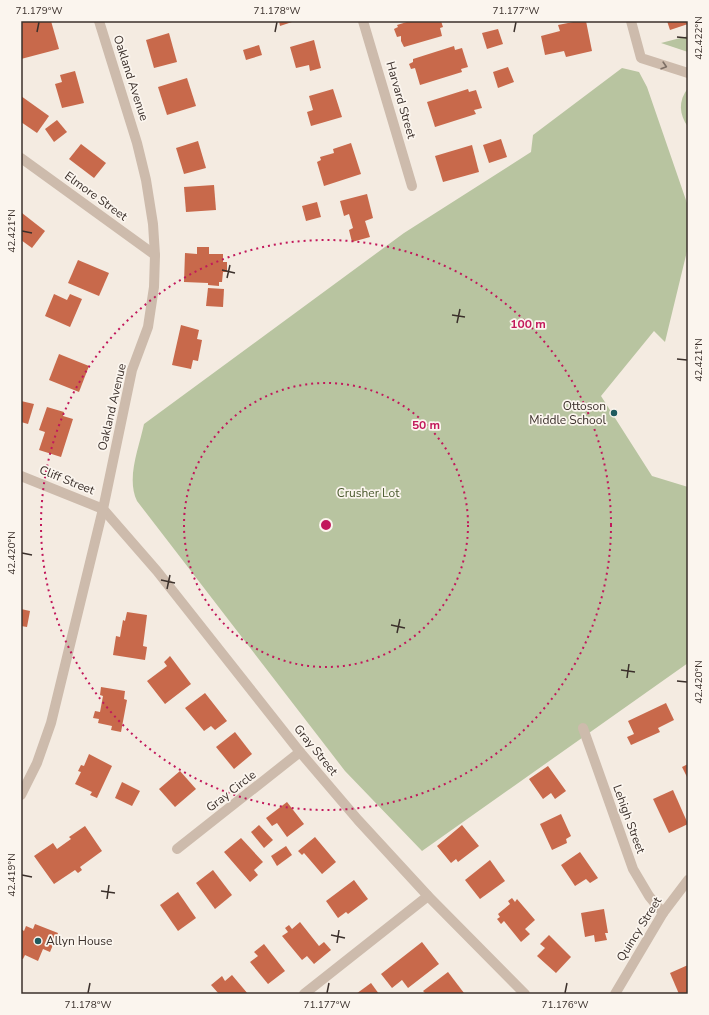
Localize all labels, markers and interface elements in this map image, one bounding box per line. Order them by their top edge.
text: 71.179°W [15,4,63,18]
text: 71.178°W [253,4,301,18]
text: 71.177°W [492,4,540,18]
text: 42.422°N [692,16,706,60]
street label: Oakland Avenue [110,33,152,123]
street label: Harvard Street [382,60,420,141]
one-way arrow [661,61,668,69]
street label: Elmore Street [61,168,131,225]
text: 42.421°N [5,209,19,253]
text: 100 m [510,316,546,332]
text: 42.421°N [692,338,706,382]
street label: Oakland Avenue [94,362,130,452]
place label: Ottoson Middle School [529,398,606,428]
marker: Ottoson Middle School [609,408,619,418]
text: 50 m [412,417,440,433]
street label: Cliff Street [37,462,98,499]
park label: Crusher Lot [337,485,400,501]
centre of rings [319,518,333,532]
text: 42.420°N [5,531,19,575]
text: 42.420°N [692,660,706,704]
street label: Gray Street [291,721,342,779]
street label: Gray Circle [203,767,259,815]
street label: Lehigh Street [609,782,649,856]
text: 42.419°N [5,853,19,897]
street label: Quincy Street [613,893,666,964]
place label: Allyn House [46,933,112,949]
marker: Allyn House [33,936,43,946]
text: 71.178°W [64,998,112,1012]
text: 71.177°W [303,998,351,1012]
text: 71.176°W [541,998,589,1012]

